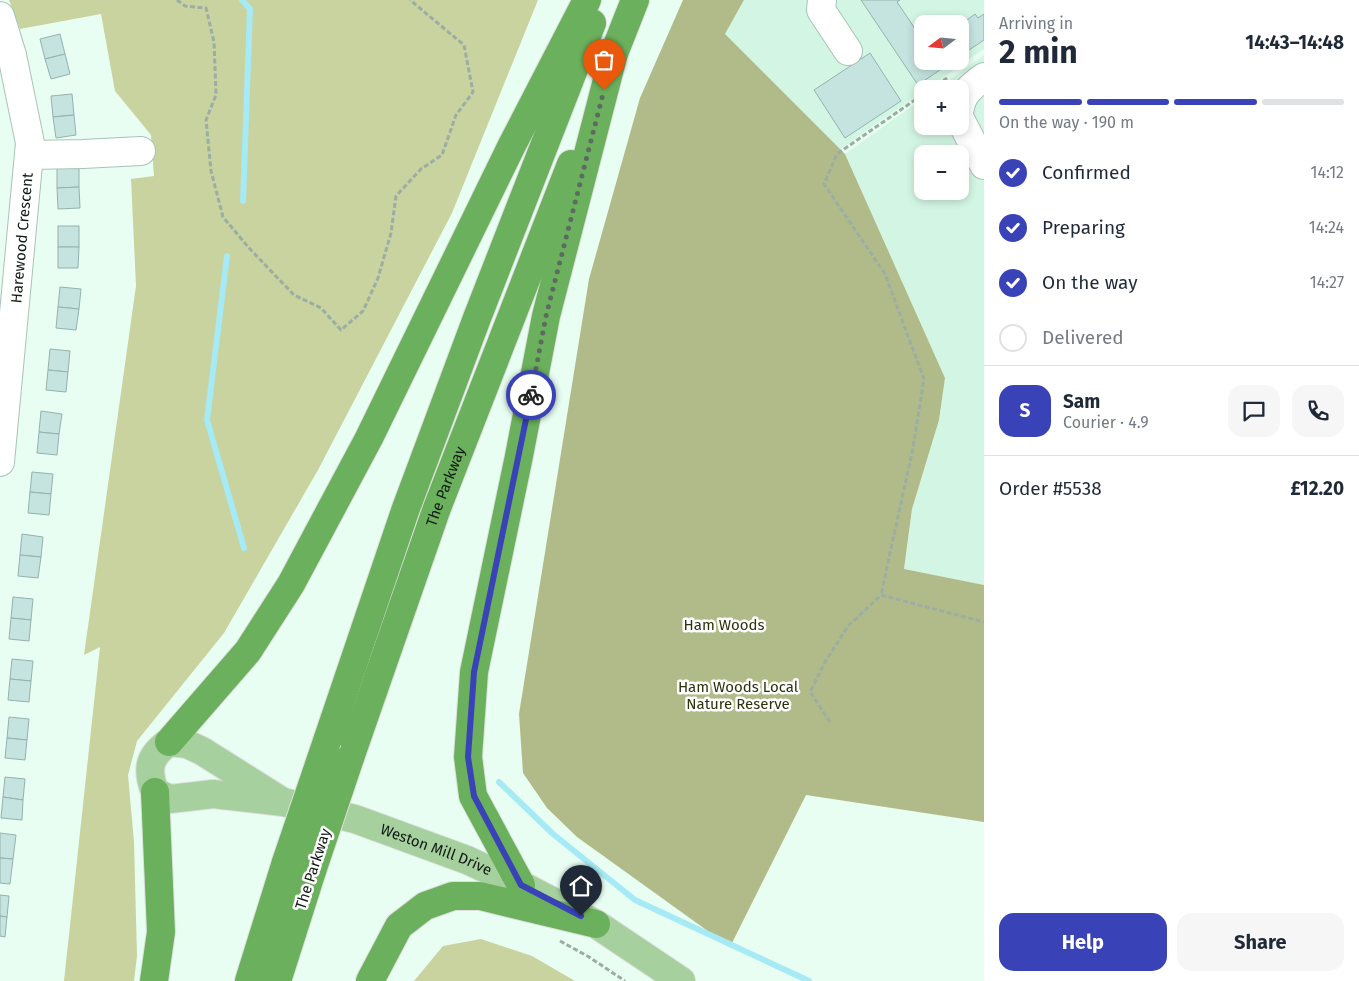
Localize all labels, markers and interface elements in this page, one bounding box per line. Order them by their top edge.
text: Arriving in [999,14,1073,33]
north arrow [914,15,969,70]
map controls [914,15,969,200]
text: 14:43–14:48 [1245,31,1344,54]
text: 2 min [999,33,1078,71]
pin [583,39,625,90]
icon: bag [590,46,618,74]
button: + [914,80,969,135]
text: On the way · 190 m [999,113,1134,132]
button: − [914,145,969,200]
icon: check [999,159,1027,187]
text: Confirmed [1042,161,1131,184]
text: 14:12 [1311,163,1344,182]
street label: Harewood Crescent [7,171,37,304]
icon: check [999,214,1027,242]
text: Preparing [1042,216,1125,239]
text: 14:24 [1309,218,1344,237]
icon: check [999,269,1027,297]
text: On the way [1042,271,1138,294]
text: 14:27 [1310,273,1344,292]
text: Delivered [1042,326,1124,349]
courier [506,370,556,420]
icon: bike [517,381,545,409]
button: chat [1228,385,1280,437]
button: phone [1292,385,1344,437]
text: Sam [1063,390,1100,413]
text: S [1020,399,1030,422]
text: Courier · 4.9 [1063,413,1149,432]
street label: The Parkway [422,443,469,529]
text: Order #5538 [999,477,1102,500]
text: £12.20 [1290,477,1344,500]
park label: Ham Woods [684,616,764,634]
park label: Ham Woods Local Nature Reserve [678,678,799,713]
street label: Weston Mill Drive [378,820,495,879]
street label: The Parkway [291,826,335,912]
pin [560,865,602,916]
icon: home [567,872,595,900]
button: Help [999,913,1167,971]
button: Share [1177,913,1344,971]

